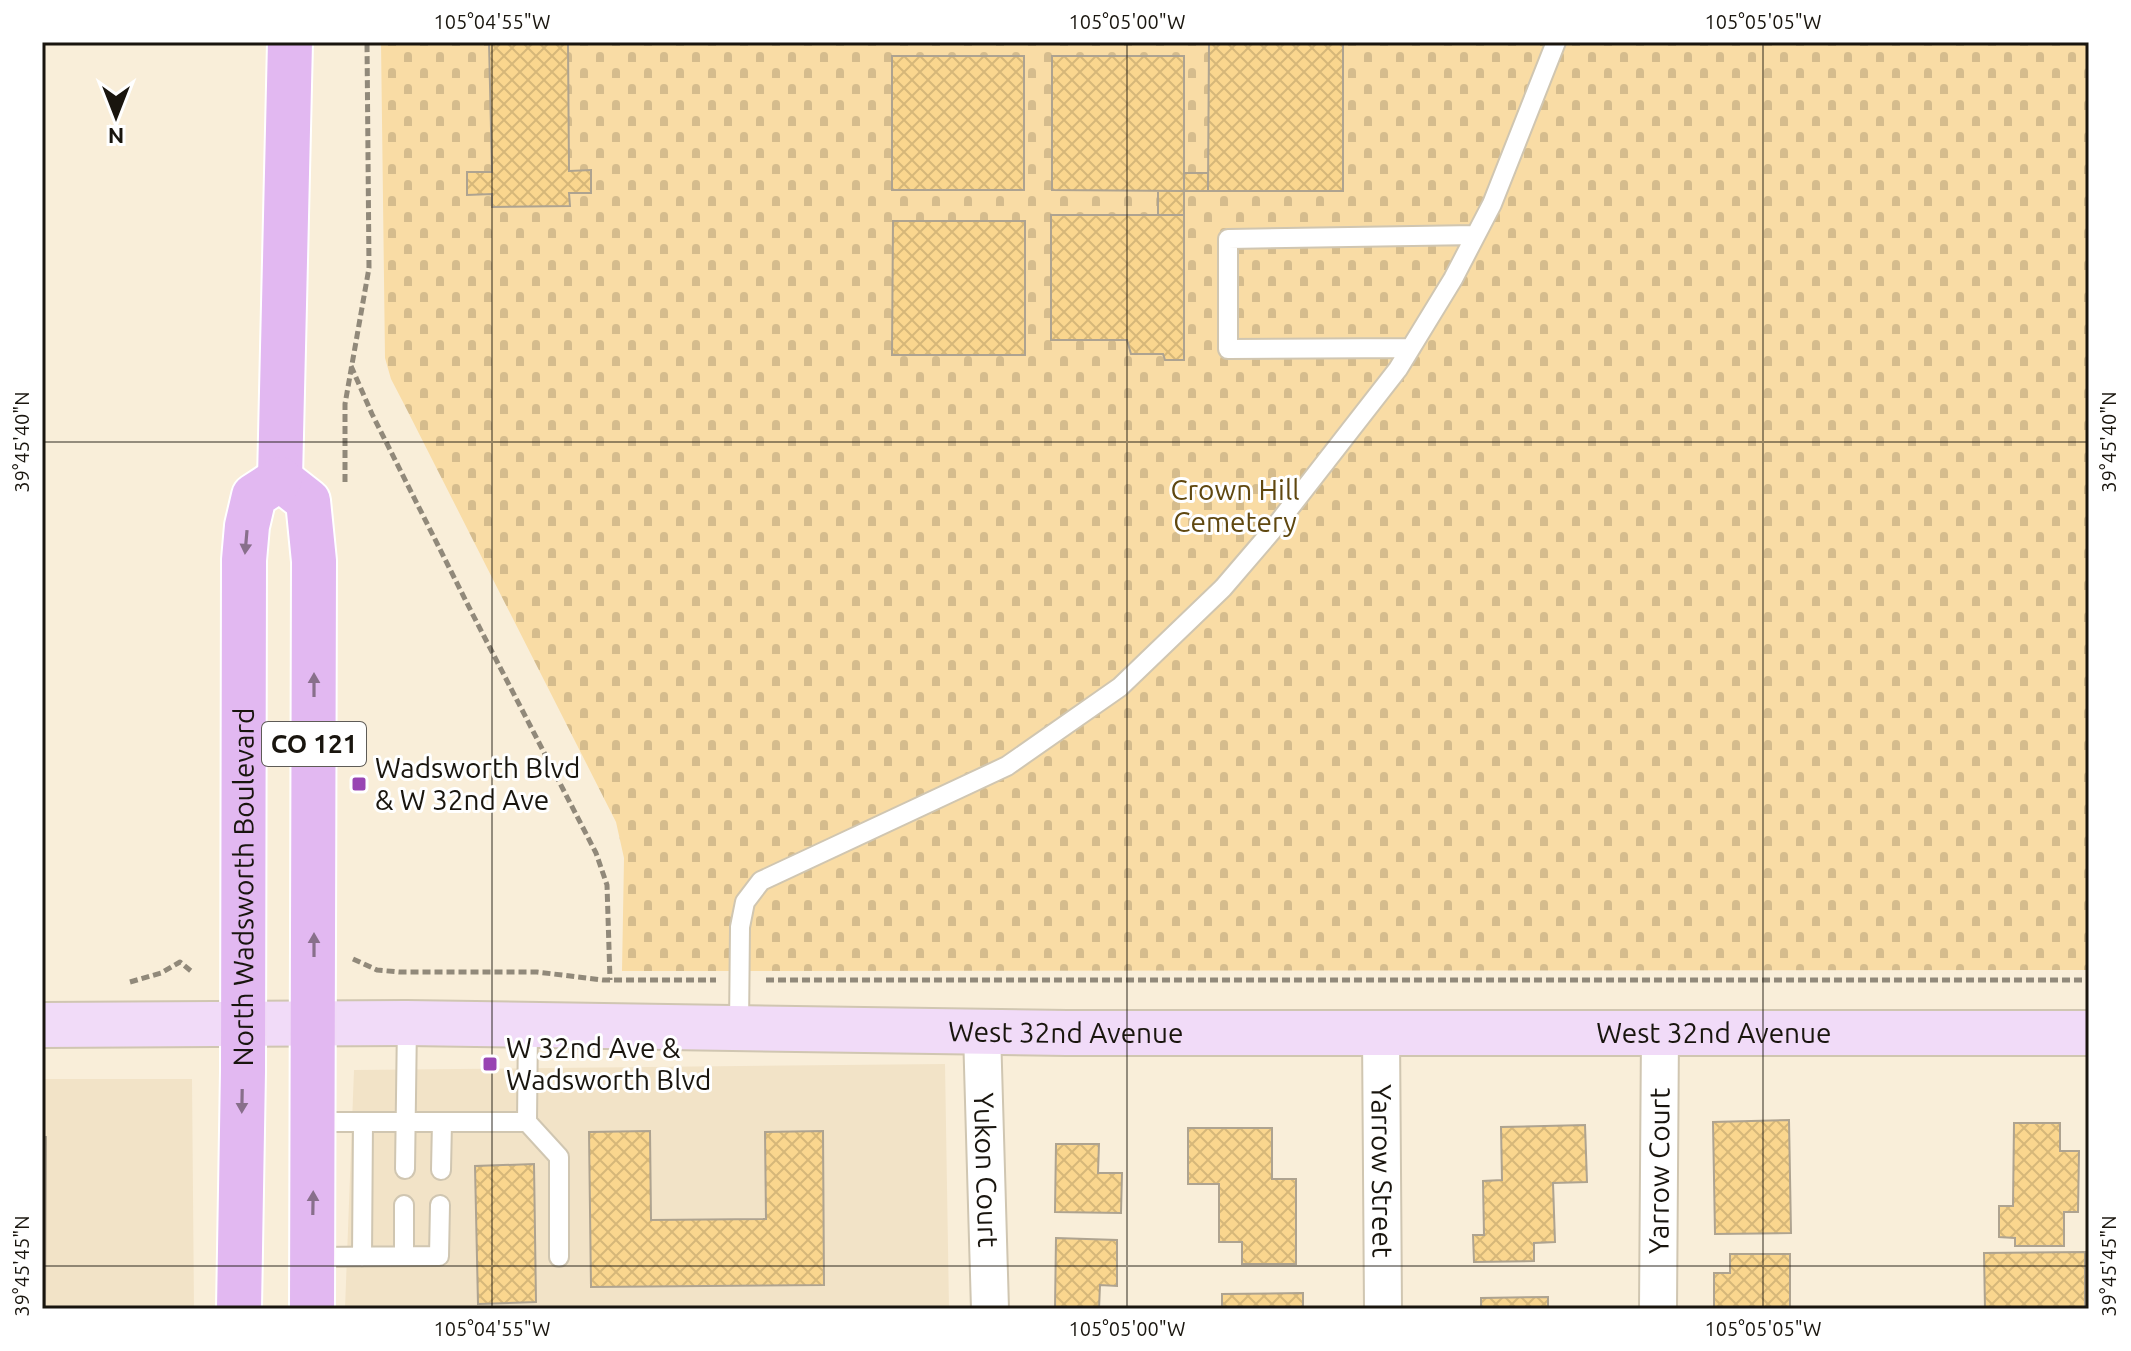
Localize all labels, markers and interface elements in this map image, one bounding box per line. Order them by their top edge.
text: 105°04'55"W [434,10,550,33]
text: 105°05'00"W [1069,10,1185,33]
text: 105°05'05"W [1705,10,1821,33]
north arrow [76,76,156,156]
text: N [108,124,124,149]
text: 39°45'40"N [10,391,33,493]
text: 39°45'40"N [2097,391,2120,493]
park label: Crown Hill Cemetery [1170,474,1300,537]
one-way arrow [239,530,252,555]
one-way arrow [308,672,320,697]
street label: North Wadsworth Boulevard [227,708,259,1067]
road number: CO 121 [262,722,366,766]
place label: Wadsworth Blvd & W 32nd Ave [375,752,580,815]
marker: Wadsworth Blvd & W 32nd Ave [350,775,368,793]
one-way arrow [308,932,320,957]
street label: West 32nd Avenue [948,1015,1184,1048]
street label: West 32nd Avenue [1596,1017,1832,1048]
place label: W 32nd Ave & Wadsworth Blvd [506,1032,711,1095]
marker: W 32nd Ave & Wadsworth Blvd [481,1055,499,1073]
street label: Yarrow Street [1366,1084,1399,1258]
street label: Yarrow Court [1642,1088,1675,1254]
one-way arrow [236,1089,248,1114]
street label: Yukon Court [969,1092,1004,1248]
one-way arrow [307,1190,320,1215]
text: 39°45'45"N [10,1215,33,1317]
text: 39°45'45"N [2097,1215,2120,1317]
text: 105°04'55"W [434,1317,550,1340]
text: 105°05'00"W [1069,1317,1185,1340]
text: 105°05'05"W [1705,1317,1821,1340]

